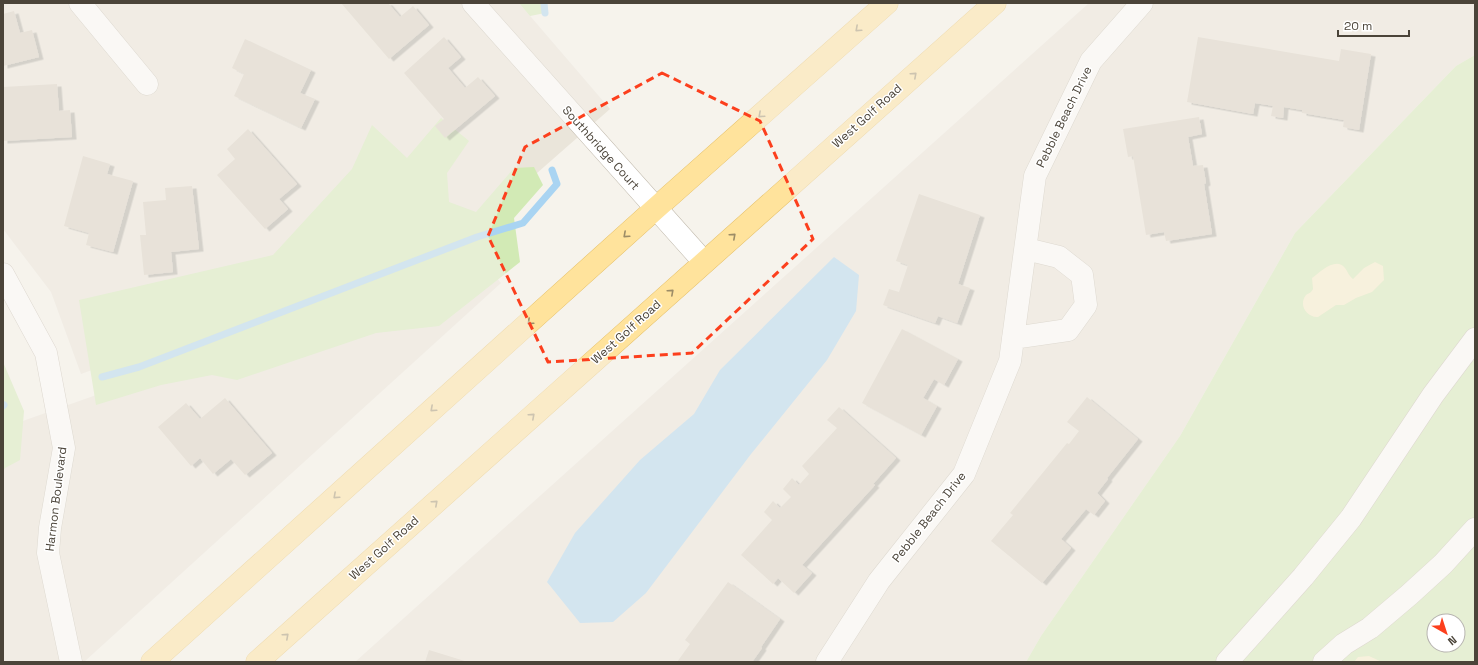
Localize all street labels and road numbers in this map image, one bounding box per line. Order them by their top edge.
street label: Pebble Beach Drive [1033,64,1095,170]
street label: West Golf Road [829,80,905,152]
street label: Southbridge Court [559,102,643,194]
street label: West Golf Road [588,296,664,368]
street label: Harmon Boulevard [42,446,70,552]
street label: Pebble Beach Drive [889,468,969,566]
street label: West Golf Road [346,512,422,584]

